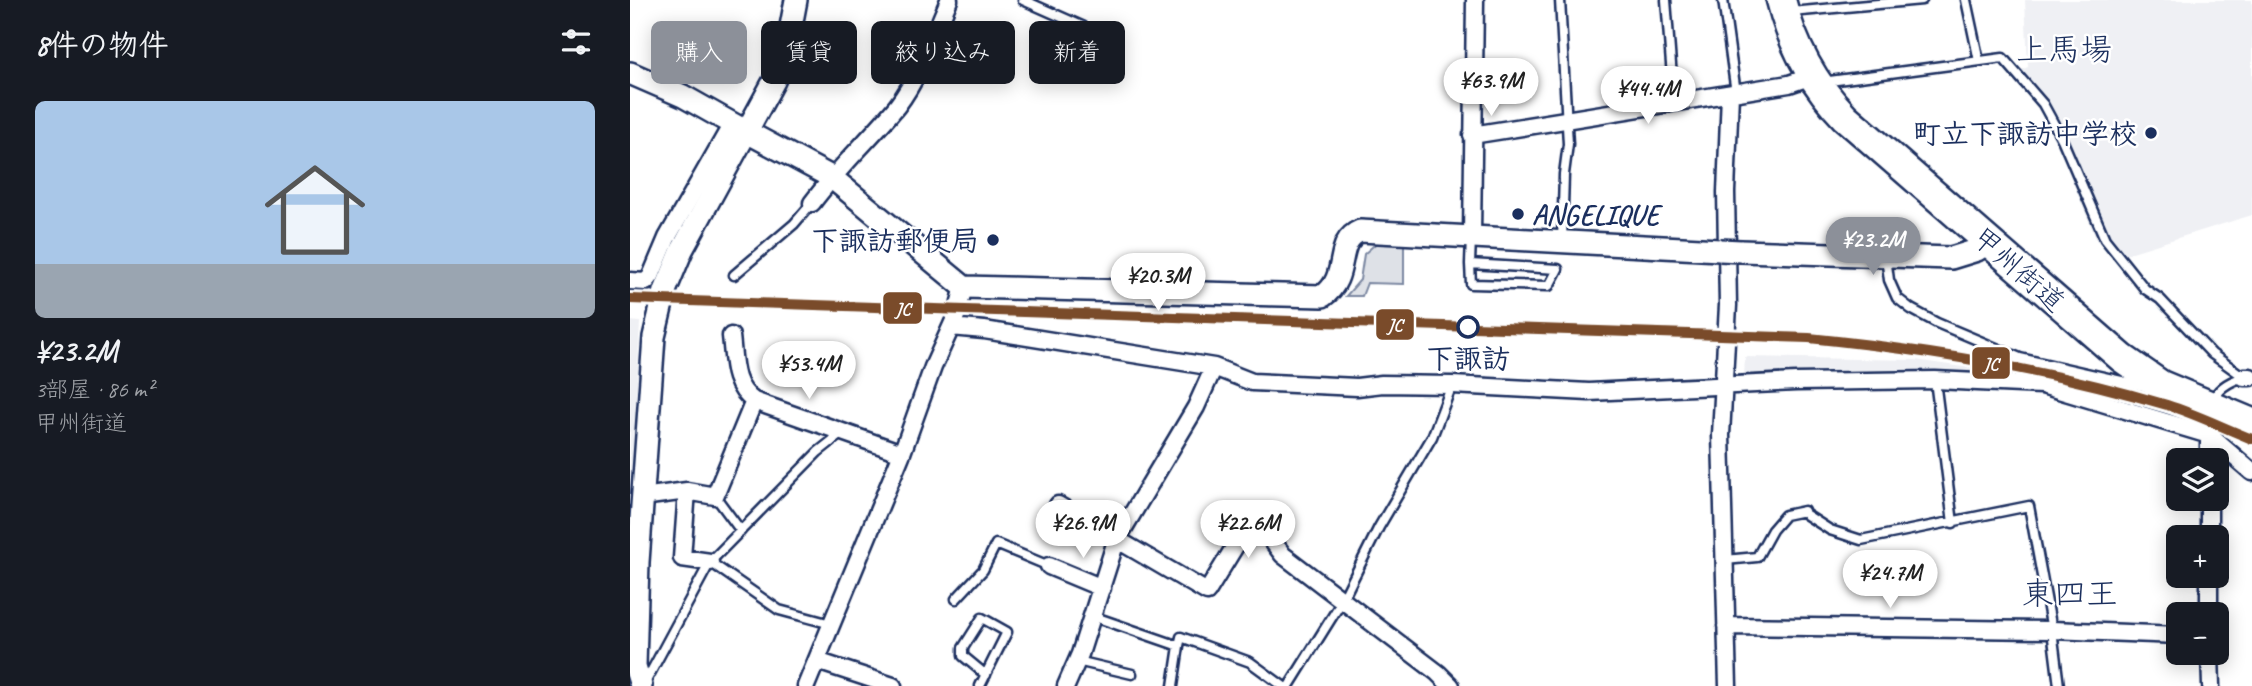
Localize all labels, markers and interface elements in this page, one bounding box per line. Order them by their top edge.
chip: 購入 [651,21,747,84]
chip: 賃貸 [761,21,857,84]
chip: 絞り込み [871,21,1015,84]
chip: 新着 [1029,21,1125,84]
icon: filters [557,23,595,61]
text: 8件の物件 [35,26,169,64]
district label: 上馬場 [2016,29,2112,70]
pin: ¥63.9M [1434,58,1548,118]
text: ¥63.9M [1460,66,1522,95]
pin: ¥44.4M [1591,66,1705,126]
text: ¥44.4M [1617,74,1679,103]
place label: 町立下諏訪中学校 [1913,116,2137,151]
marker: 町立下諏訪中学校 [2143,125,2159,141]
icon: home [252,147,378,273]
place label: ANGELIQUE [1532,197,1664,232]
marker: ANGELIQUE [1510,206,1526,222]
pin: ¥23.2M [1816,218,1930,277]
street label: 甲州街道 [1965,219,2072,319]
place label: 下諏訪郵便局 [811,223,979,258]
text: ¥23.2M [1842,225,1904,254]
marker: 下諏訪郵便局 [985,232,1001,248]
pin: ¥20.3M [1101,254,1215,313]
text: ¥20.3M [1127,261,1189,290]
line badge: JC [882,291,923,325]
text: JC [893,297,913,321]
line badge: JC [1375,308,1415,341]
text: JC [1385,313,1405,337]
marker: 下諏訪 [1457,316,1479,338]
text: ¥23.2M [35,332,117,370]
place label: 下諏訪 [1426,341,1510,376]
pin: ¥53.4M [752,342,866,401]
line badge: JC [1971,346,2011,380]
text: ¥53.4M [778,349,840,378]
text: JC [1981,352,2001,376]
text: 3部屋 · 86 m² [35,375,153,404]
text: 甲州街道 [35,409,127,438]
map controls [2166,448,2229,665]
button: layers [2166,448,2229,511]
pin: ¥26.9M [1026,500,1140,560]
pin: ¥22.6M [1191,500,1305,560]
text: ¥26.9M [1052,508,1114,537]
text: ¥22.6M [1216,508,1280,537]
button: + [2166,525,2229,588]
pin: ¥24.7M [1833,550,1947,610]
text: ¥24.7M [1859,558,1921,587]
district label: 東四王 [2022,573,2118,614]
button: − [2166,602,2229,665]

